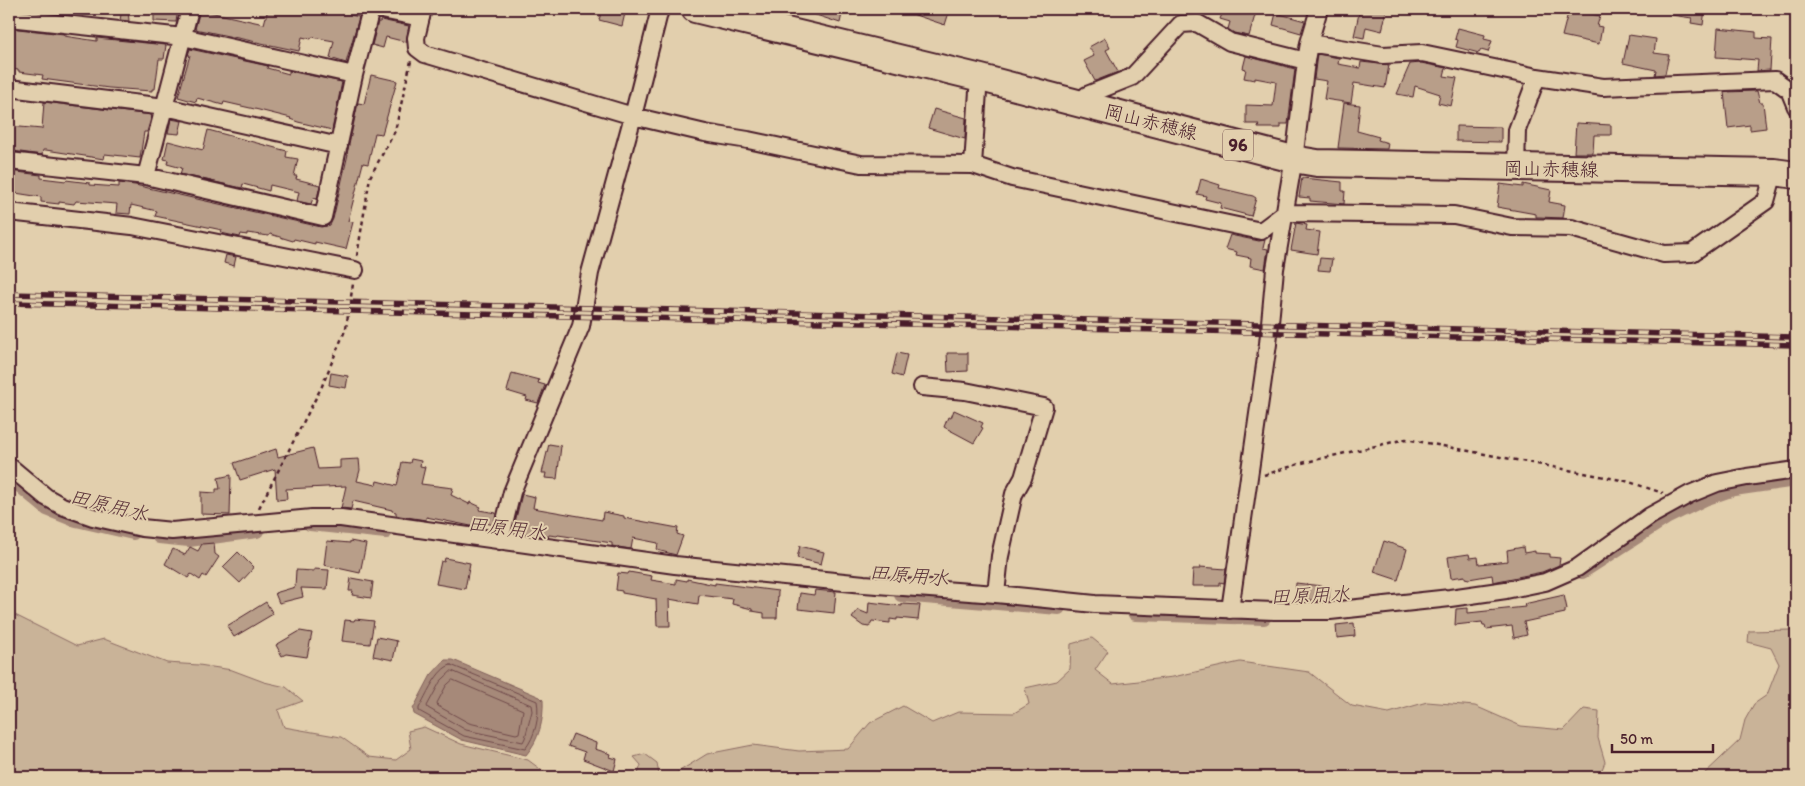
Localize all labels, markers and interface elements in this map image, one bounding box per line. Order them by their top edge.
street label: 岡山赤穂線 [1102,99,1200,145]
road number: 96 [1223,130,1253,160]
street label: 岡山赤穂線 [1503,157,1599,181]
water label: 田原用水 [67,484,151,526]
water label: 田原用水 [466,511,548,545]
water label: 田原用水 [868,560,950,590]
water label: 田原用水 [1270,582,1350,608]
scale bar [1612,721,1714,753]
text: 50 m [1620,730,1653,748]

